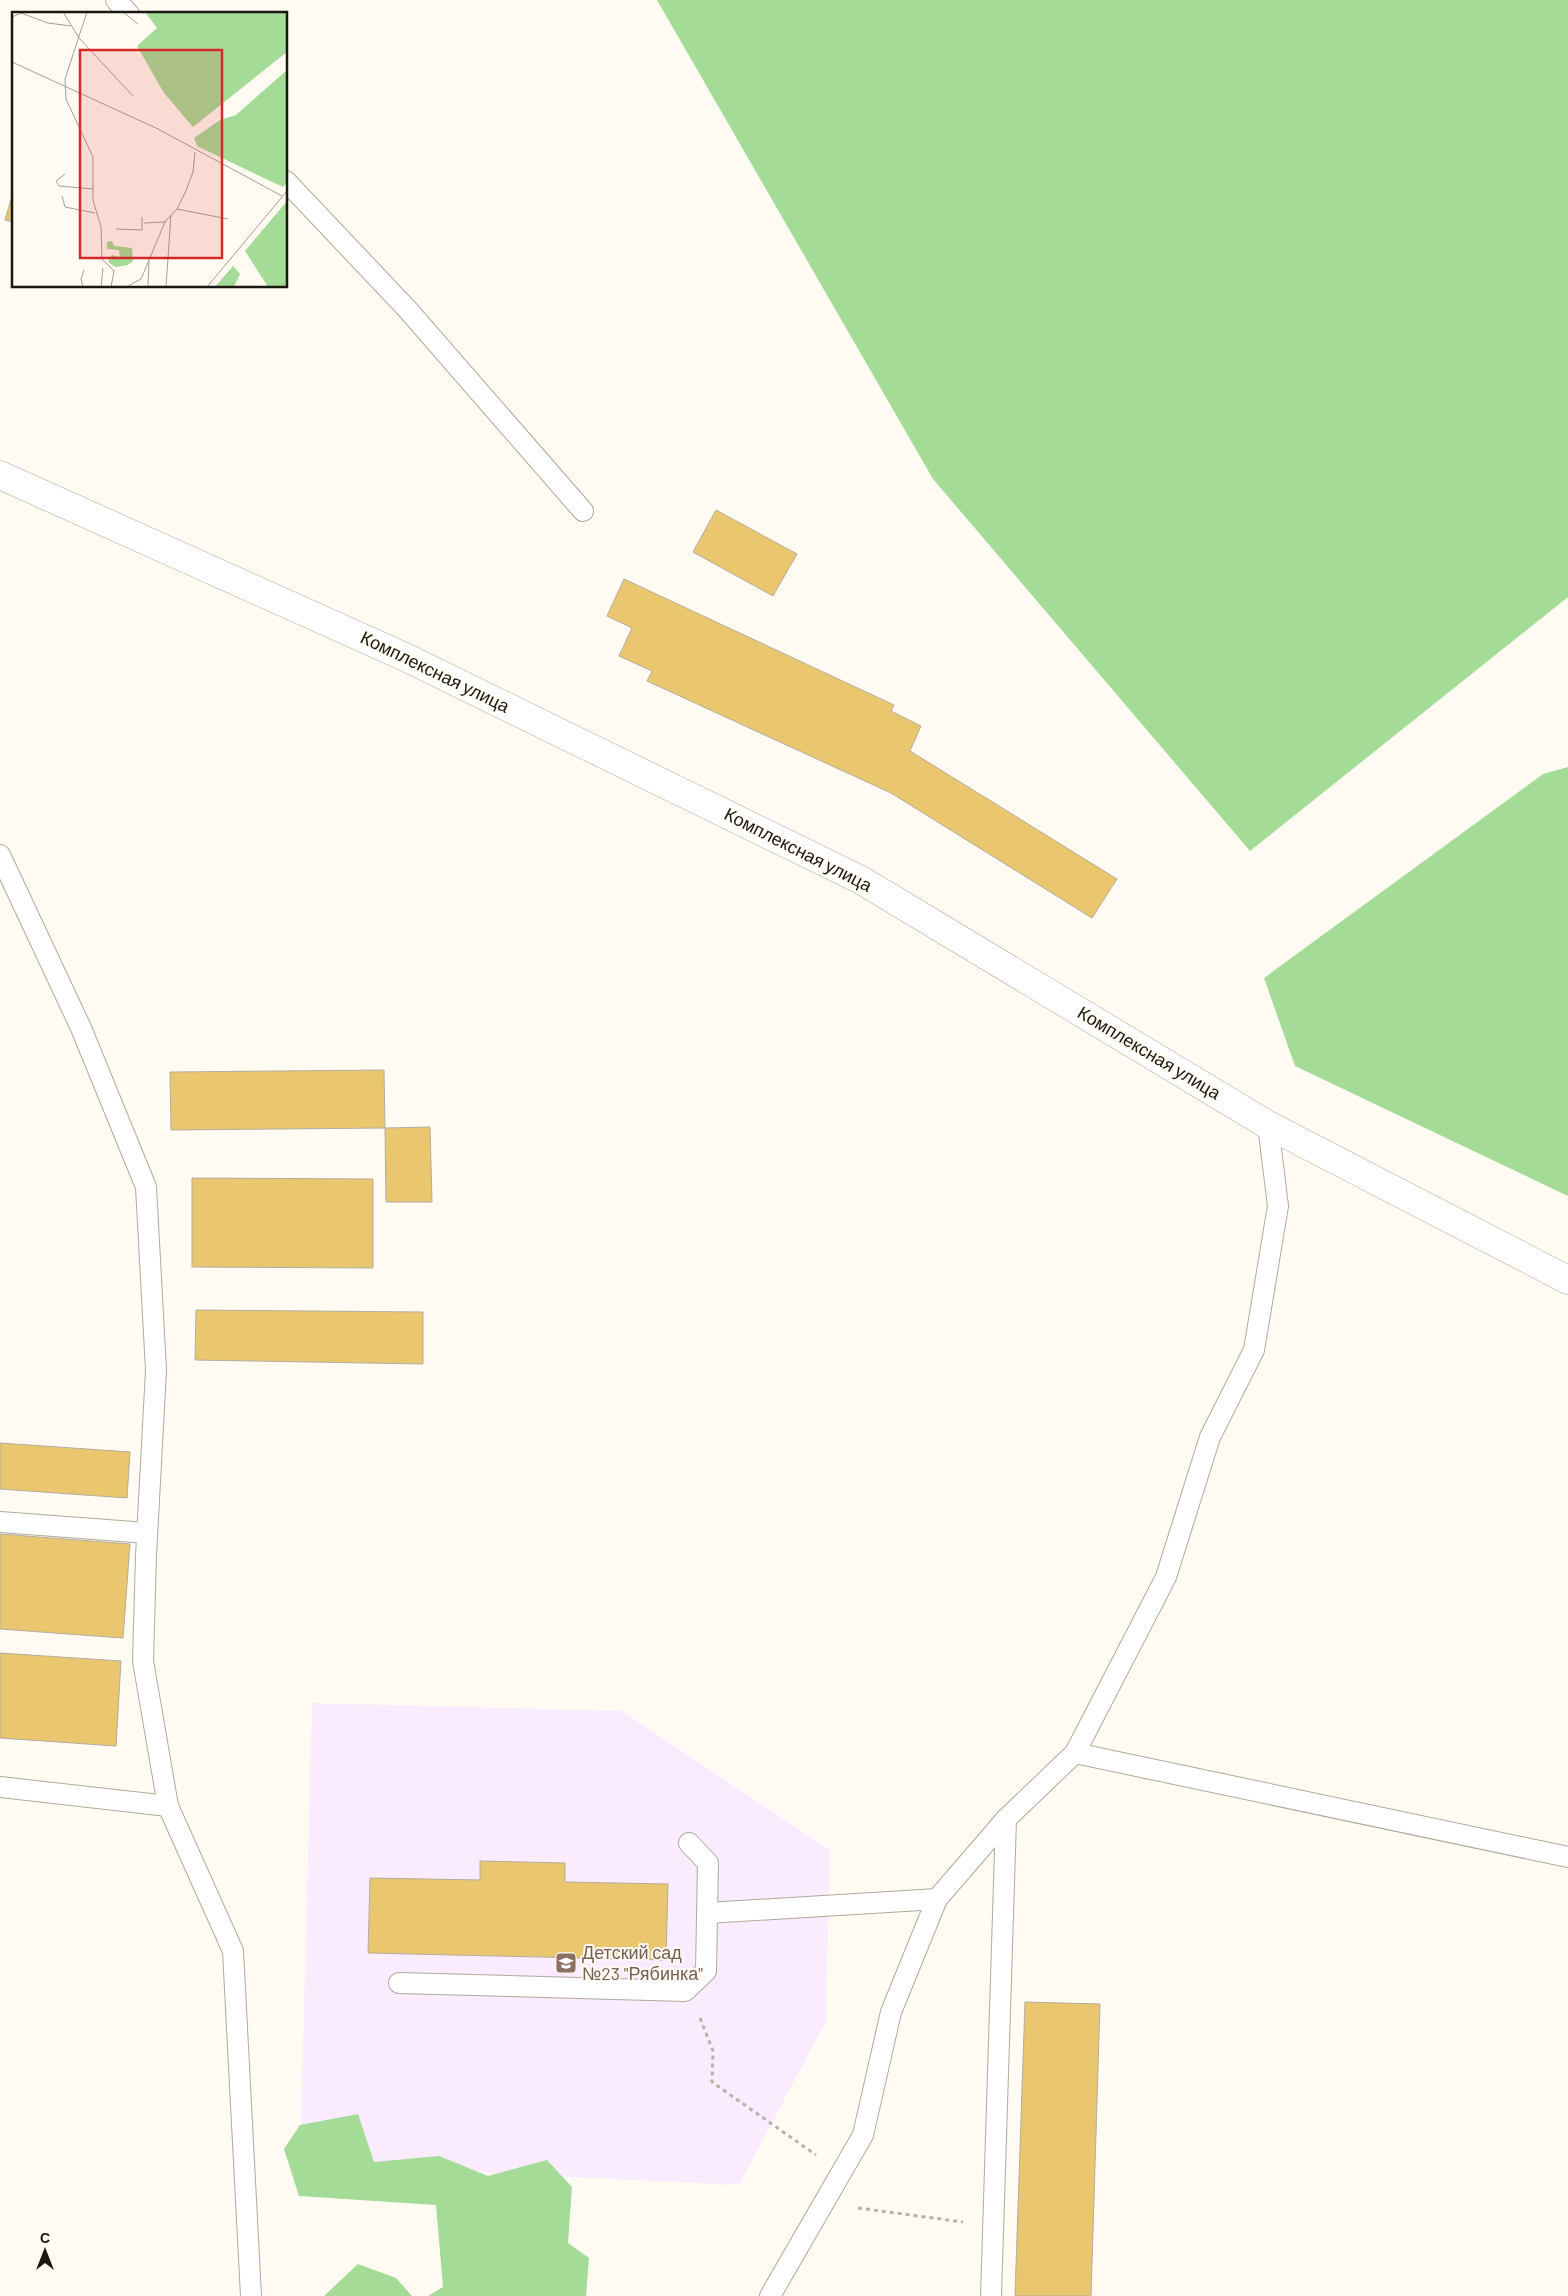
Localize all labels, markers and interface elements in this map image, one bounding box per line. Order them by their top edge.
inset map [12,12,288,288]
street label: Комплексная улица [357,625,514,717]
street label: Комплексная улица [721,802,877,896]
street label: Комплексная улица [1074,1001,1226,1104]
place label: Детский сад №23 "Рябинка" [582,1941,703,1984]
school or university icon: Детский сад №23 "Рябинка" [554,1951,578,1975]
north arrow [20,2226,70,2276]
text: С [40,2229,50,2246]

